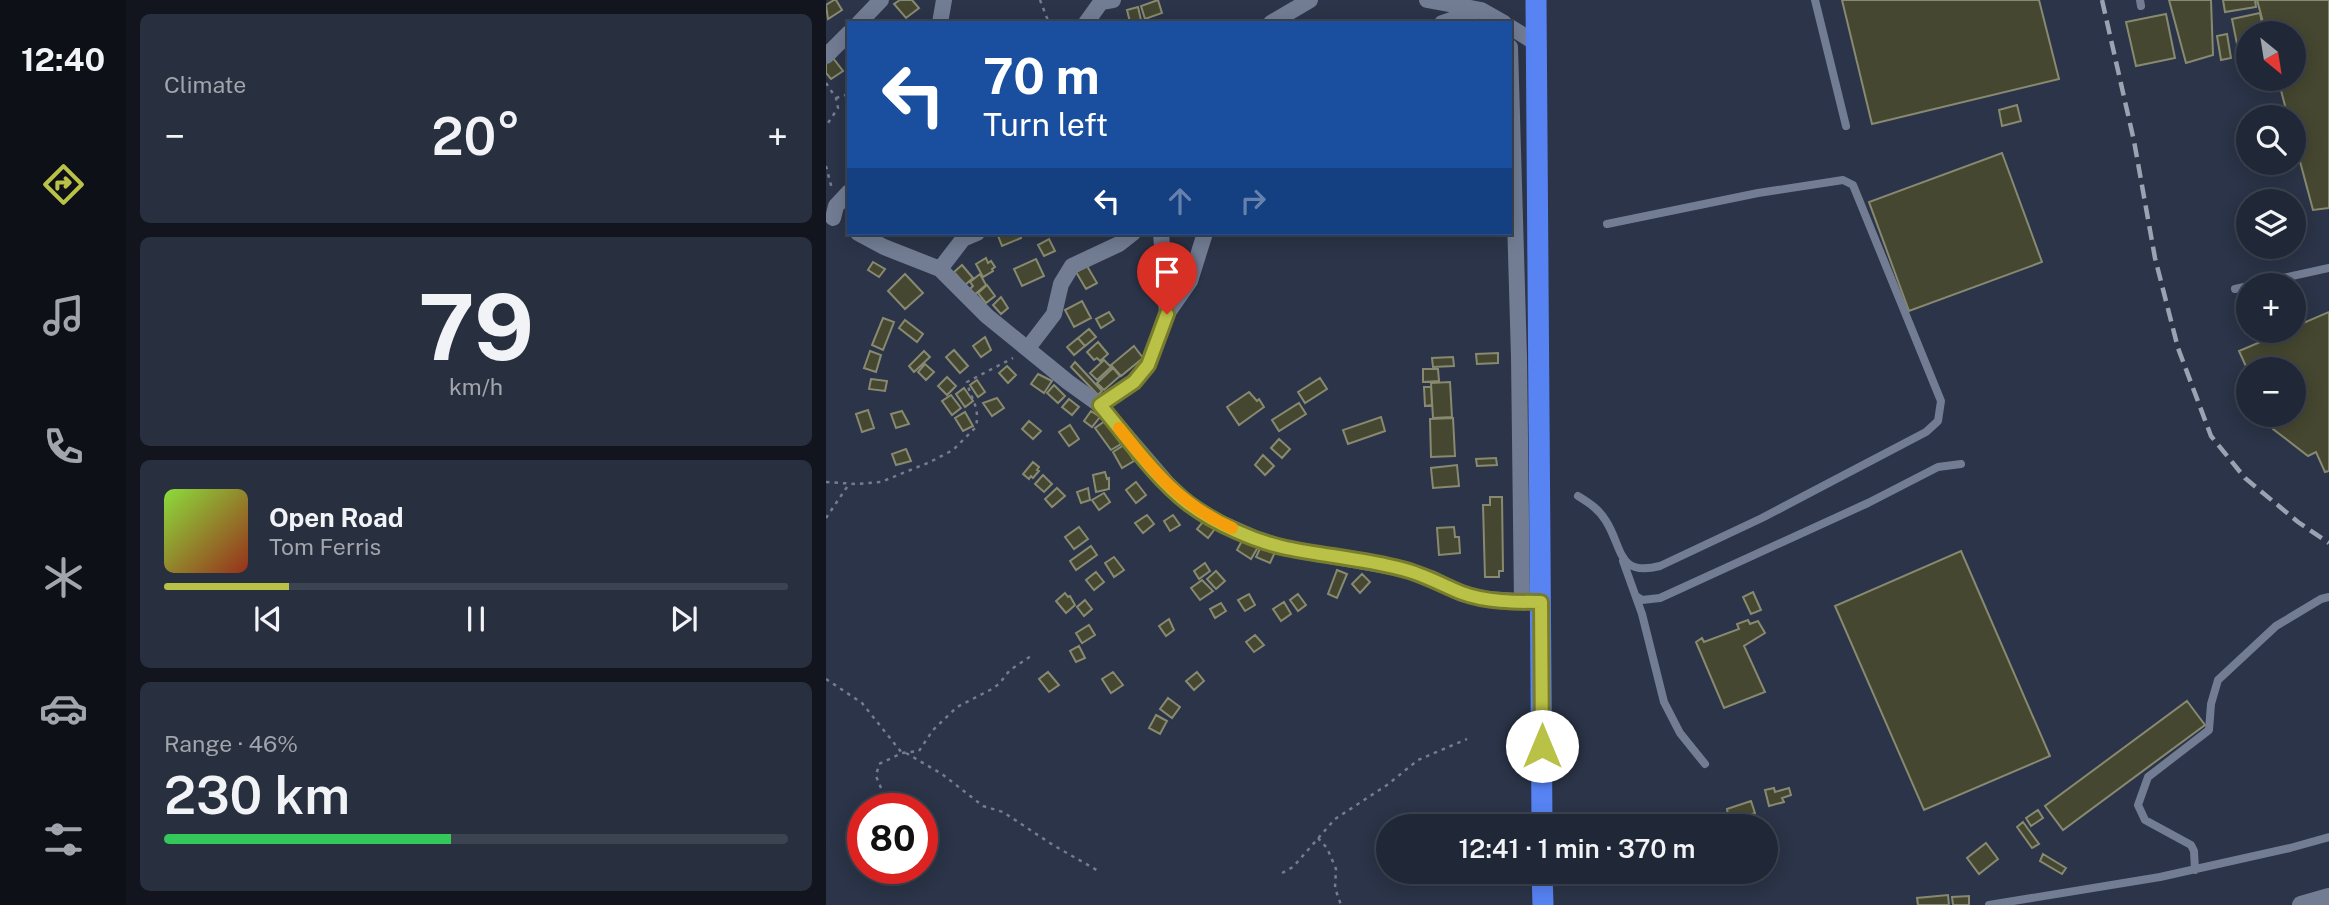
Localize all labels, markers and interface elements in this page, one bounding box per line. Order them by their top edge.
north arrow [2236,21,2306,91]
map controls [2236,21,2306,427]
text: 12:40 [21,41,105,78]
text: 70 m [983,47,1100,105]
icon: left [868,49,959,140]
text: Climate [164,71,246,98]
button: search [2236,105,2306,175]
text: 20° [431,106,521,167]
text: Turn left [983,106,1108,143]
text: − [164,114,185,159]
text: + [767,114,788,159]
icon: directions [39,160,88,209]
icon: left [1088,182,1126,220]
icon: ahead [1161,182,1199,220]
icon: right [1234,182,1272,220]
button: layers [2236,189,2306,259]
pin [1137,242,1197,314]
icon: arrive [1148,253,1186,291]
button: + [2236,273,2306,343]
text: 79 [418,274,534,380]
icon: music [39,291,88,340]
button: − [2236,357,2306,427]
text: km/h [449,373,503,400]
icon: phone [39,422,88,471]
text: Open Road [269,502,404,533]
text: Tom Ferris [269,533,381,560]
icon: climate [39,553,88,602]
icon: previous [249,600,287,638]
icon: pause [457,600,495,638]
icon: next [665,600,703,638]
icon: car [39,684,88,733]
position arrow [1505,709,1579,783]
text: Range · 46% [164,730,298,757]
text: 230 km [164,765,350,826]
speed limit sign: 80 [847,793,938,884]
icon: filters [39,815,88,864]
text: 12:41 · 1 min · 370 m [1458,833,1696,864]

